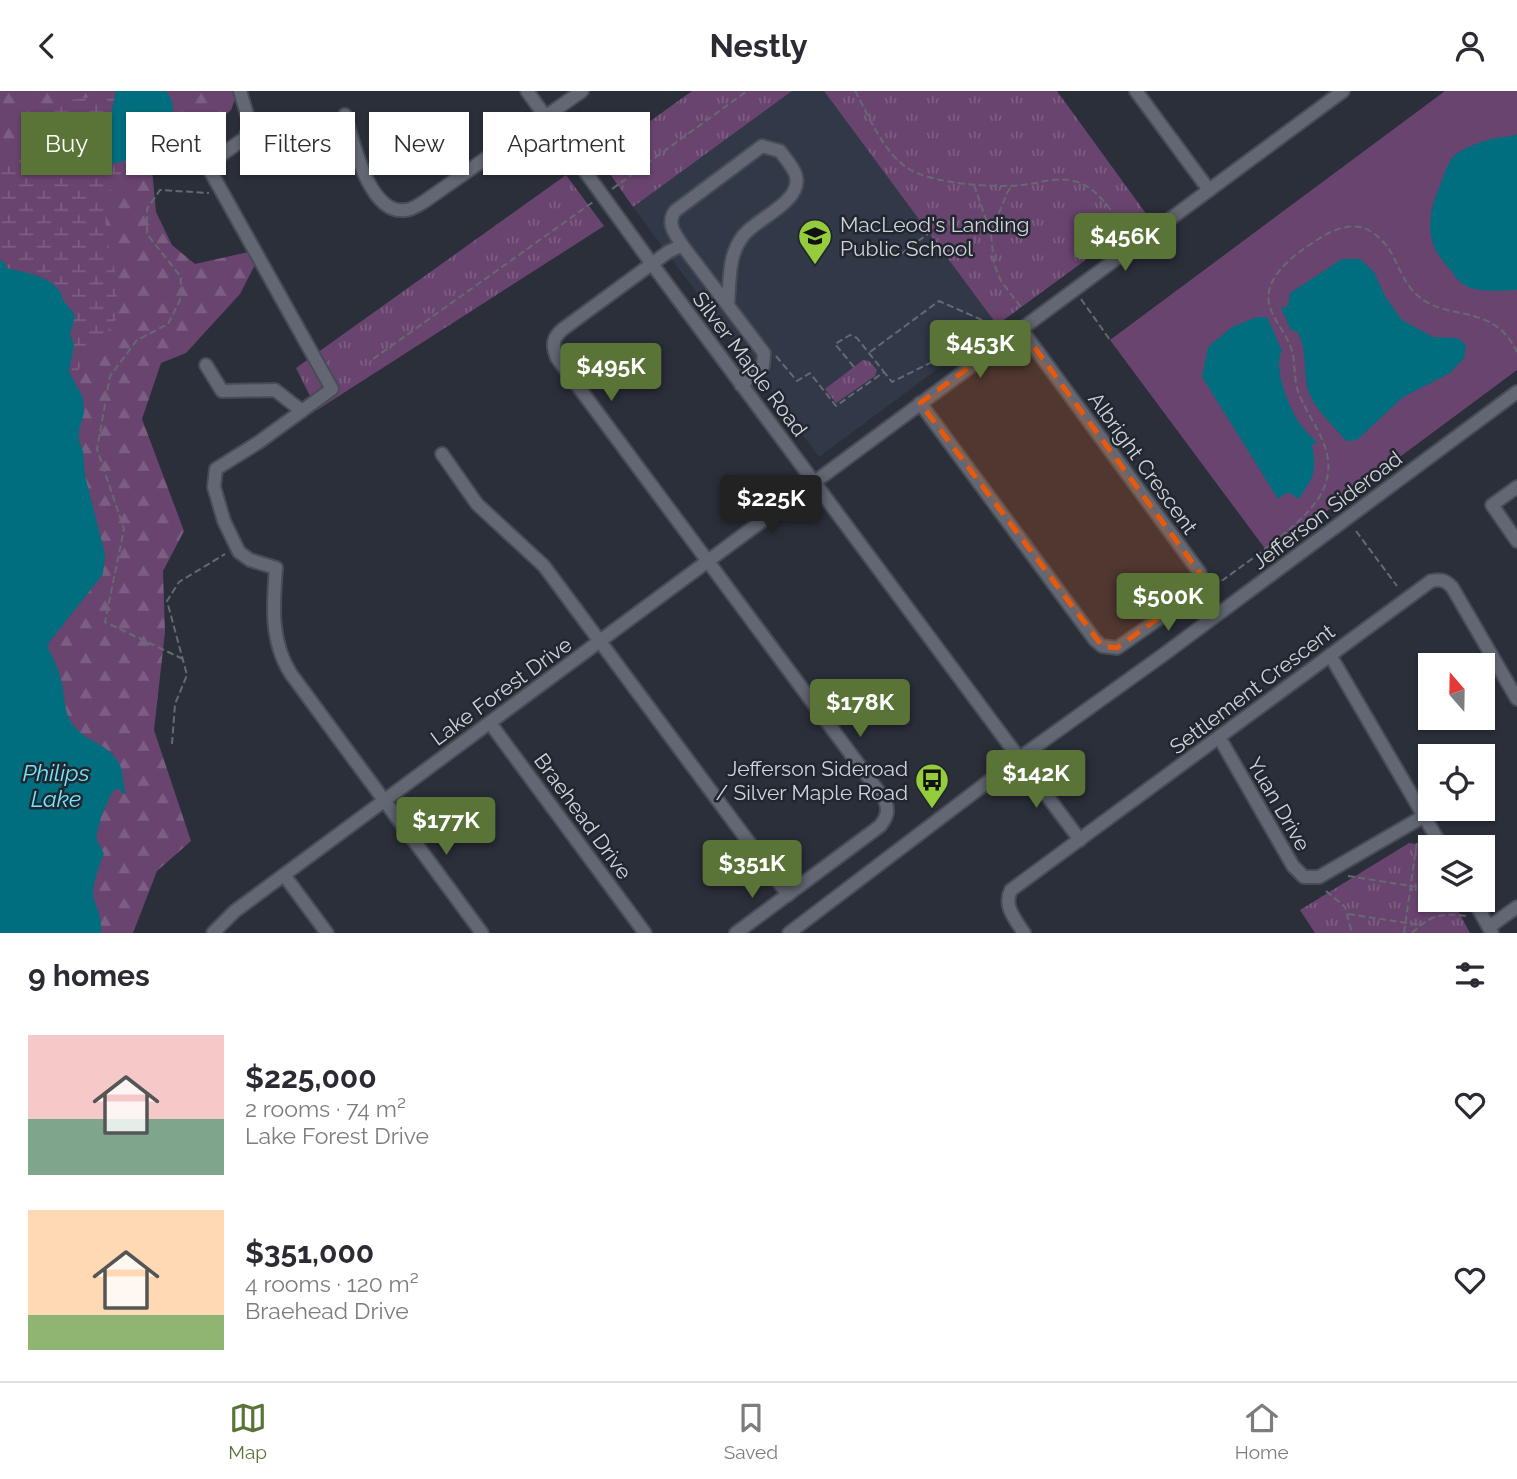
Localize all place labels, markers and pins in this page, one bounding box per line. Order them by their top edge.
place label: MacLeod's Landing Public School [840,212,1029,261]
pin: $456K [1076,213,1174,273]
school or university icon: MacLeod's Landing Public School [796,217,834,266]
pin: $453K [931,321,1029,380]
pin: $495K [562,343,660,403]
pin: $225K [722,475,820,535]
pin: $500K [1119,573,1217,633]
pin: $178K [811,679,909,739]
pin: $142K [987,751,1085,810]
place label: Jefferson Sideroad / Silver Maple Road [715,756,908,805]
bus stop icon: Jefferson Sideroad / Silver Maple Road [913,761,951,810]
pin: $177K [397,797,495,857]
pin: $351K [703,841,801,900]

